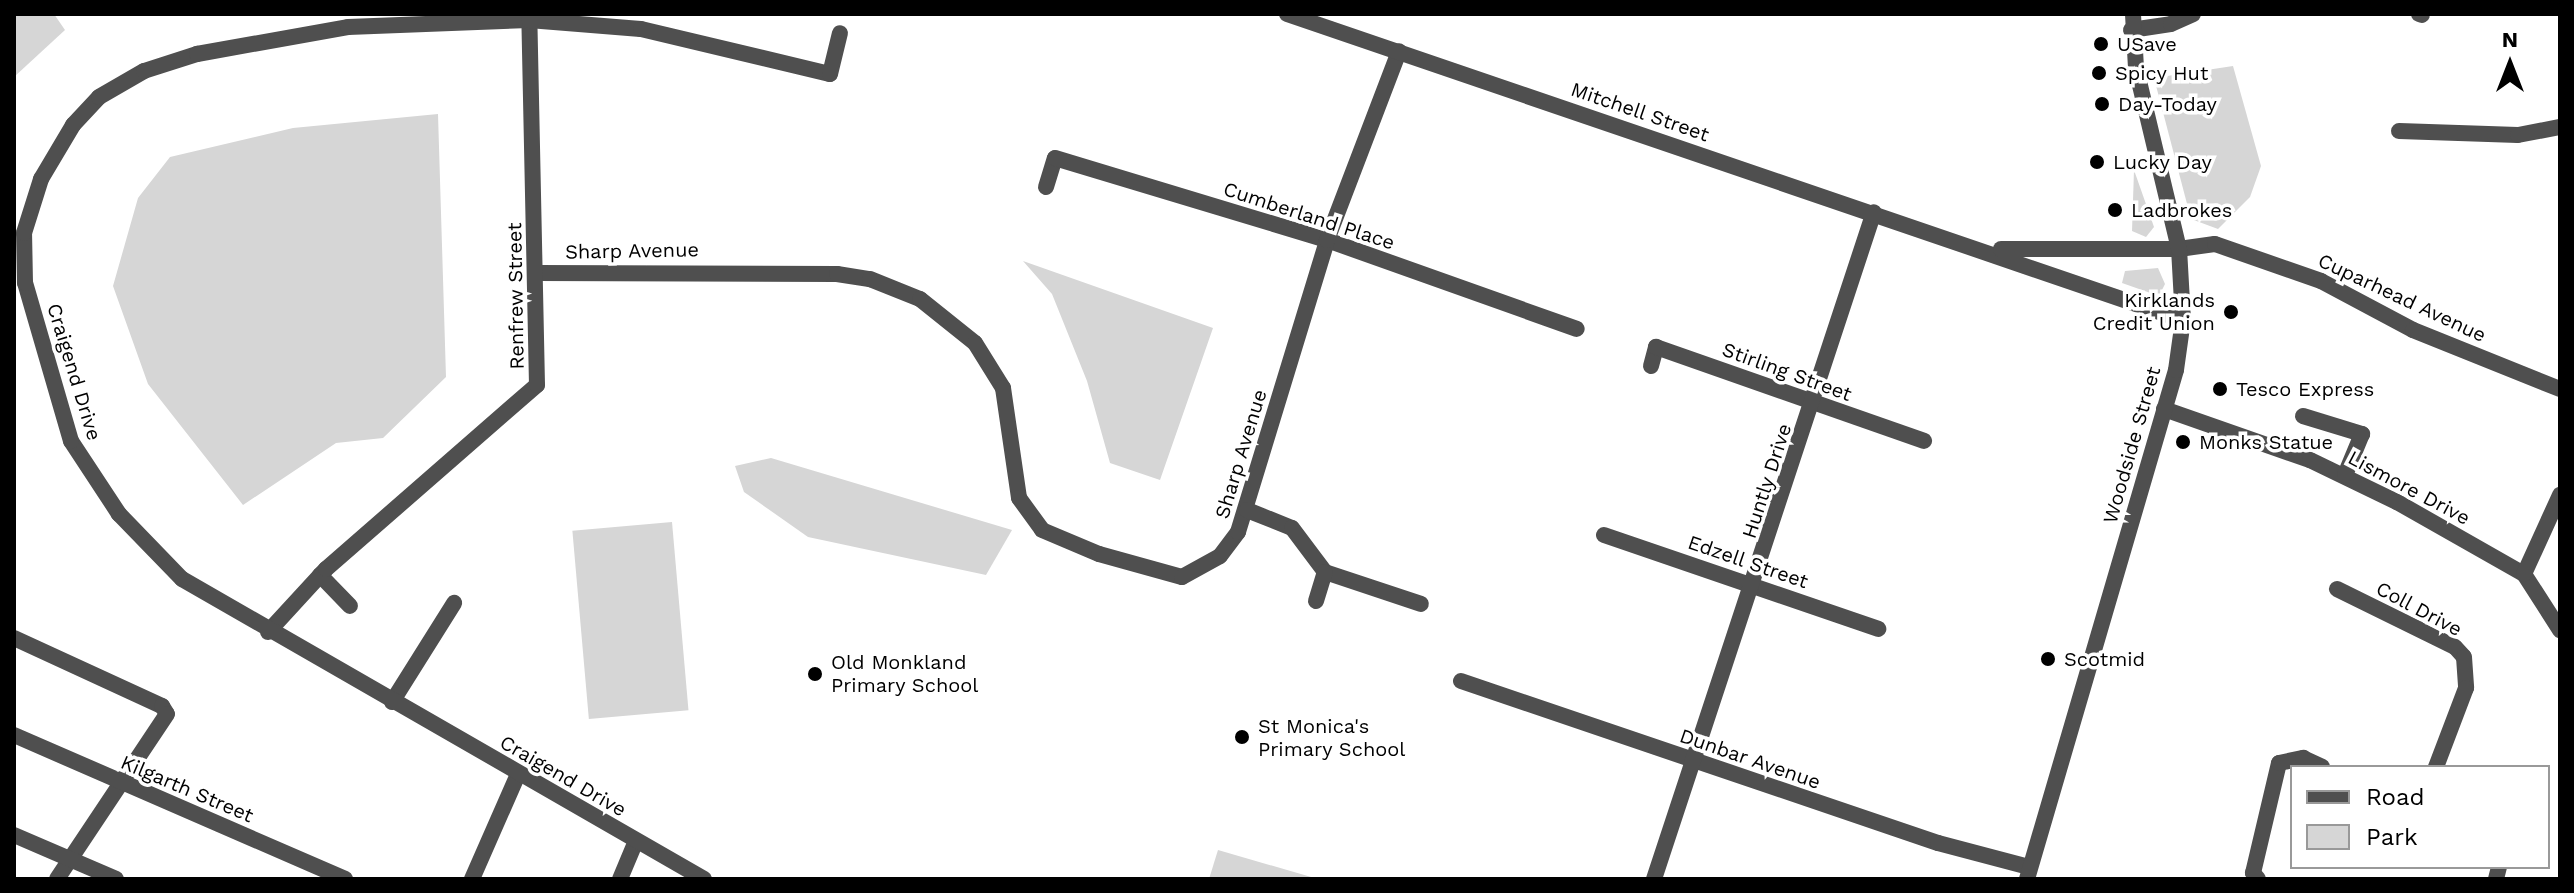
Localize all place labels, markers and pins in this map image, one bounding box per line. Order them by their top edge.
place label: USave [2117,32,2177,56]
marker: USave [2092,35,2110,53]
place label: Spicy Hut [2115,61,2209,85]
marker: Spicy Hut [2090,64,2108,82]
place label: Day-Today [2118,92,2217,116]
marker: Day-Today [2093,95,2111,113]
place label: Lucky Day [2113,150,2212,174]
marker: Lucky Day [2088,153,2106,171]
place label: Ladbrokes [2131,198,2232,222]
marker: Ladbrokes [2106,201,2124,219]
place label: Kirklands Credit Union [2093,288,2215,335]
marker: Kirklands Credit Union [2222,303,2240,321]
place label: Tesco Express [2236,377,2374,401]
marker: Tesco Express [2211,380,2229,398]
place label: Monks Statue [2199,430,2333,454]
marker: Monks Statue [2174,433,2192,451]
place label: Scotmid [2064,647,2145,671]
place label: Old Monkland Primary School [831,650,979,697]
marker: Scotmid [2039,650,2057,668]
marker: Old Monkland Primary School [806,665,824,683]
place label: St Monica's Primary School [1258,714,1406,761]
marker: St Monica's Primary School [1233,728,1251,746]

